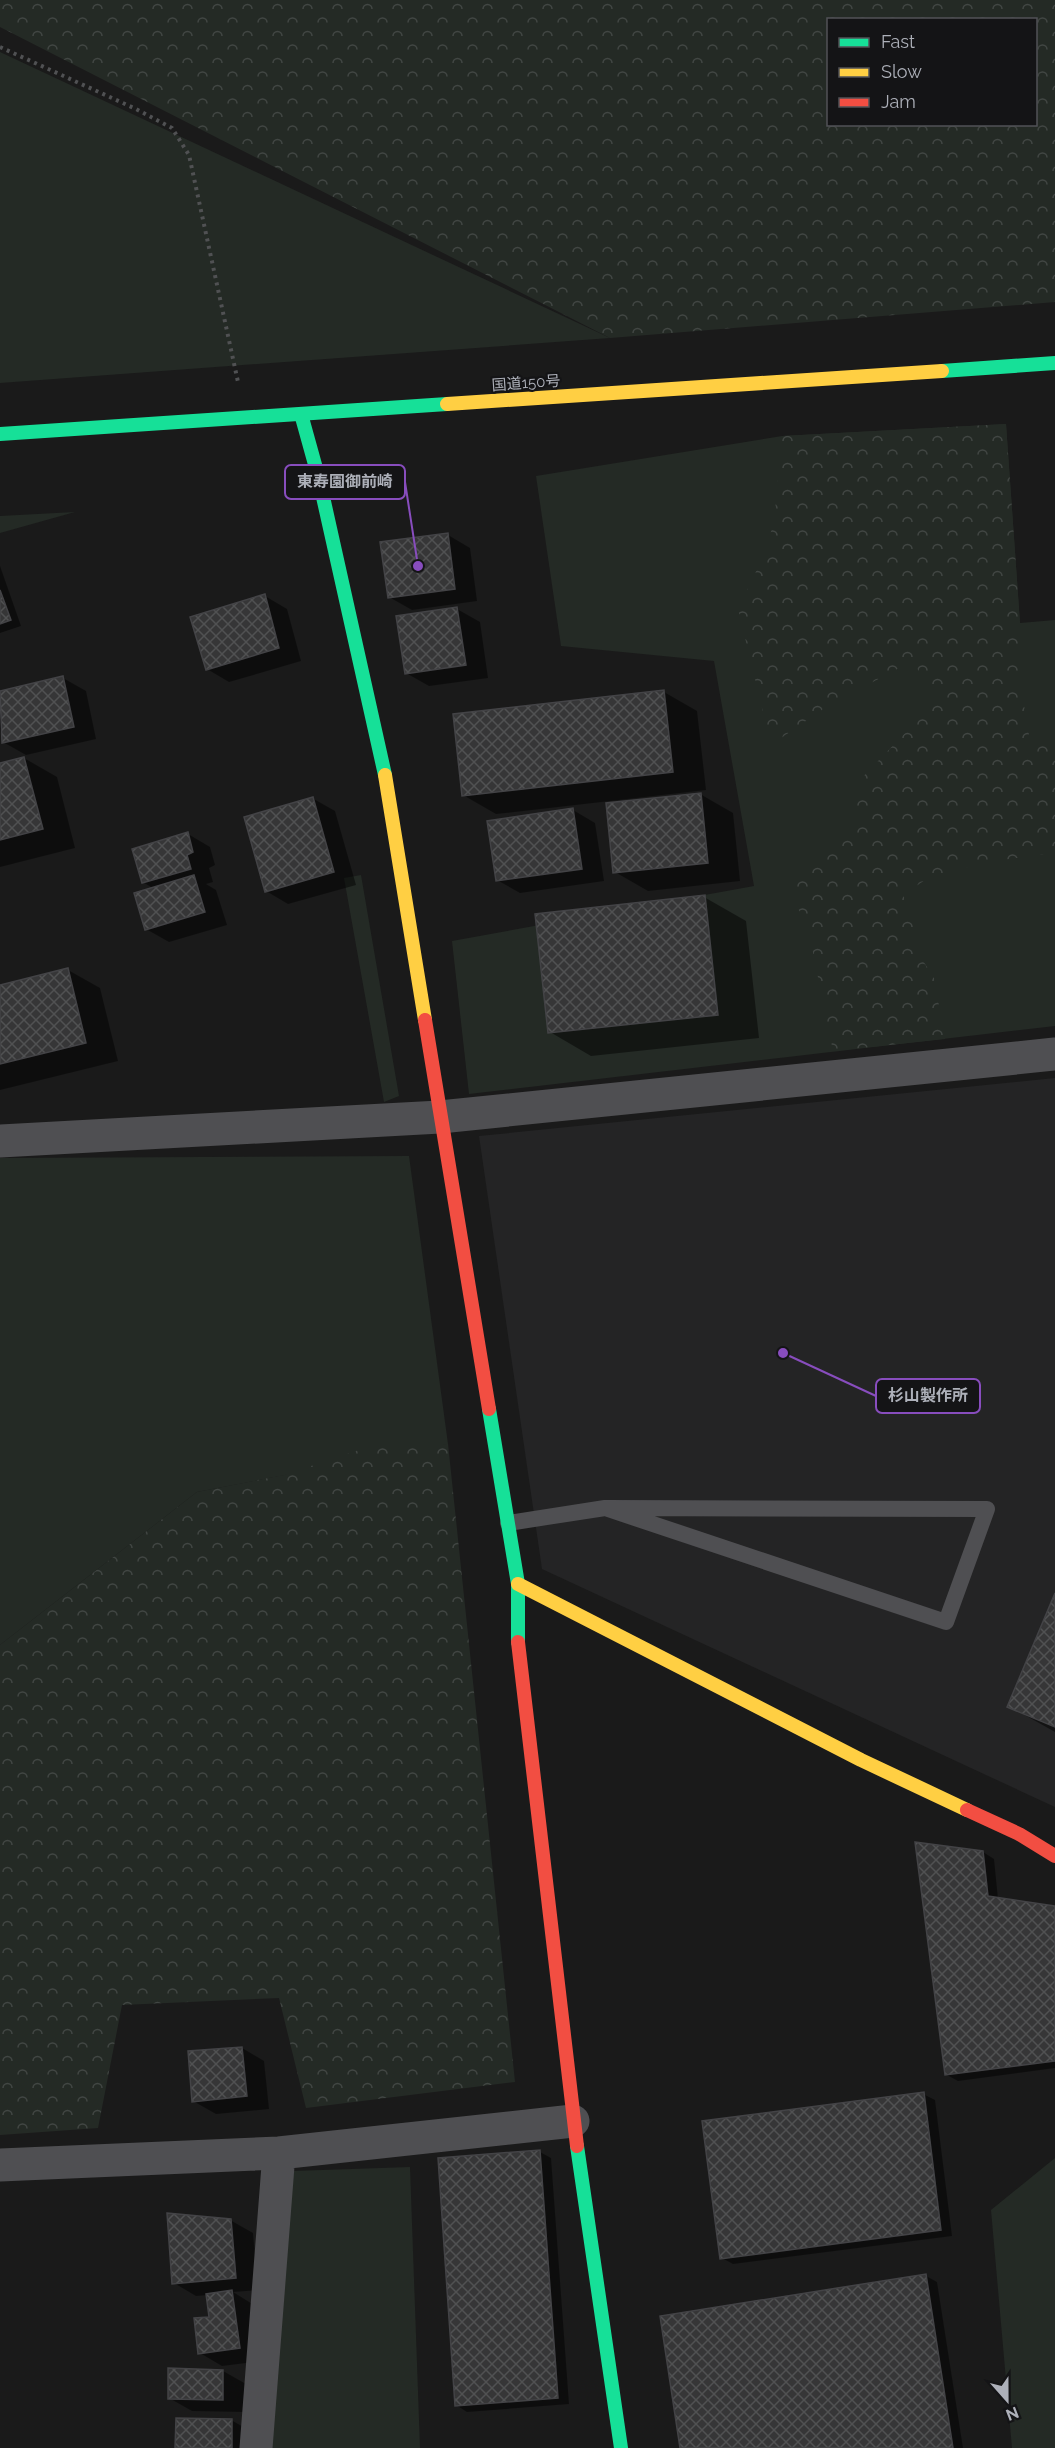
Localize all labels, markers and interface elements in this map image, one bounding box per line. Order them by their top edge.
legend [827,18,1037,126]
text: Fast [881,31,915,52]
text: Slow [881,61,922,82]
text: Jam [881,91,916,112]
street label: 国道150号 [491,372,561,394]
callout: 東寿園御前崎 [285,465,405,499]
text: 東寿園御前崎 [297,472,393,491]
callout: 杉山製作所 [876,1379,980,1413]
text: 杉山製作所 [888,1386,968,1405]
north arrow [977,2370,1037,2430]
text: N [1003,2402,1021,2425]

